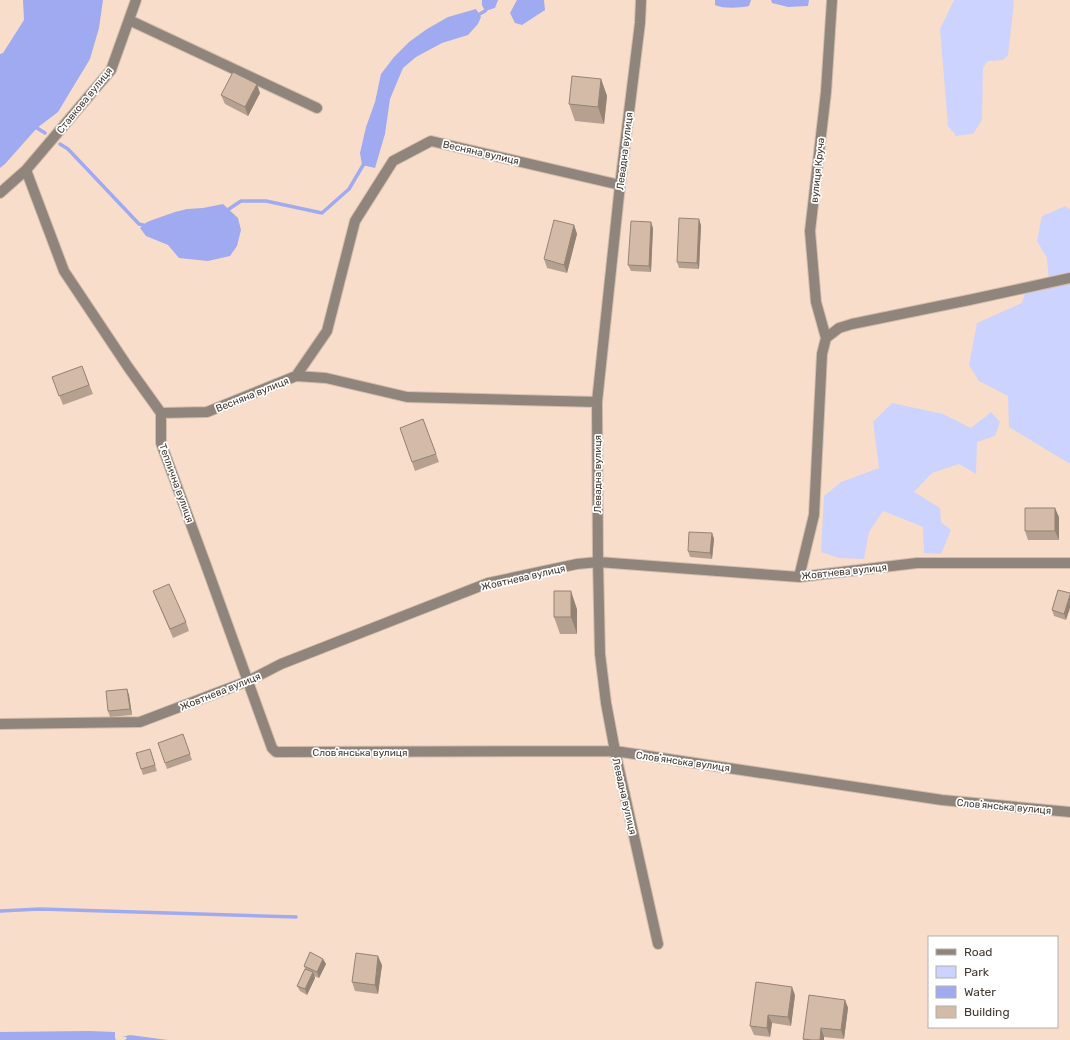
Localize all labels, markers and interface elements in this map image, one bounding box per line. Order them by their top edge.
street label: Ставкова вулиця [54,65,115,136]
street label: Левадна вулиця [614,112,636,191]
street label: вулиця Круча [809,137,827,203]
street label: Весняна вулиця [442,138,520,168]
street label: Весняна вулиця [214,375,291,415]
street label: Левадна вулиця [592,435,604,513]
street label: Теплична вулиця [156,442,196,524]
street label: Жовтнева вулиця [480,562,566,593]
street label: Жовтнева вулиця [801,562,887,582]
street label: Жовтнева вулиця [178,670,262,714]
street label: Словʼянська вулиця [313,747,407,759]
street label: Словʼянська вулиця [635,749,731,775]
street label: Левадна вулиця [609,757,639,836]
street label: Словʼянська вулиця [956,797,1052,817]
legend [928,936,1058,1028]
text: Road [964,945,992,959]
text: Park [964,965,990,979]
text: Water [964,985,996,999]
text: Building [964,1005,1010,1019]

